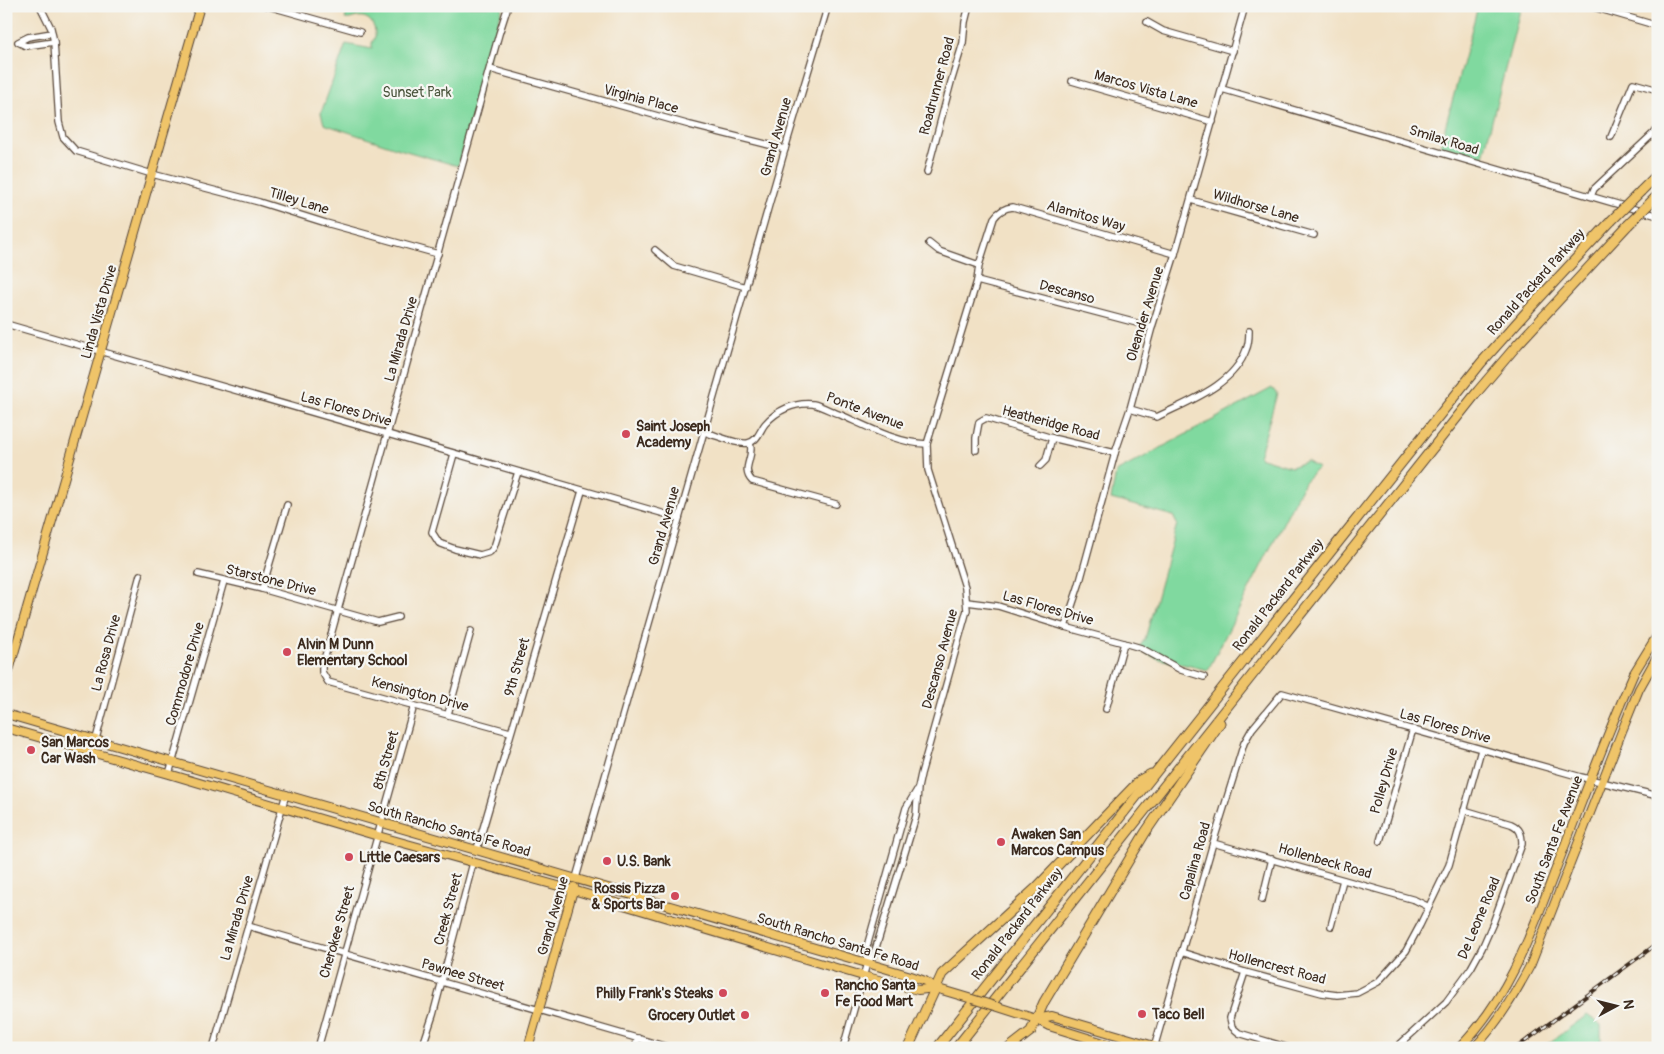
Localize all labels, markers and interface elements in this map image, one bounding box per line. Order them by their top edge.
street label: Roadrunner Road [916,35,958,137]
street label: Marcos Vista Lane [1092,66,1200,112]
street label: Virginia Place [602,81,680,117]
park label: Sunset Park [382,84,452,101]
street label: Grand Avenue [757,96,795,178]
street label: Smilax Road [1407,121,1481,159]
street label: Tilley Lane [267,184,331,218]
street label: Wildhorse Lane [1211,186,1301,226]
street label: Alamitos Way [1045,197,1127,235]
street label: Ronald Packard Parkway [1484,225,1588,339]
street label: Linda Vista Drive [77,263,121,361]
street label: Oleander Avenue [1123,265,1167,363]
street label: Descanso [1037,276,1097,308]
street label: La Mirada Drive [381,294,421,384]
street label: Las Flores Drive [299,388,394,430]
street label: Ponte Avenue [824,388,906,434]
street label: Heatheridge Road [1000,402,1102,444]
place label: Saint Joseph Academy [636,418,710,451]
marker: Saint Joseph Academy [620,428,632,440]
street label: Grand Avenue [645,485,683,567]
street label: Ronald Packard Parkway [1229,536,1327,654]
street label: Starstone Drive [224,561,318,599]
street label: Las Flores Drive [1001,587,1096,629]
street label: Descanso Avenue [919,607,962,711]
street label: La Rosa Drive [88,613,124,693]
street label: Commodore Drive [162,620,208,728]
street label: 9th Street [500,635,534,698]
place label: Alvin M Dunn Elementary School [297,636,408,669]
marker: Alvin M Dunn Elementary School [281,646,293,658]
street label: Kensington Drive [369,673,471,715]
street label: Las Flores Drive [1398,705,1493,747]
street label: 8th Street [370,728,403,791]
place label: San Marcos Car Wash [41,734,109,767]
marker: San Marcos Car Wash [25,744,37,756]
street label: Polley Drive [1366,746,1402,816]
street label: South Santa Fe Avenue [1522,773,1586,907]
street label: South Rancho Santa Fe Road [366,798,532,860]
street label: Capalina Road [1176,820,1214,902]
place label: Awaken San Marcos Campus [1011,826,1105,859]
marker: Awaken San Marcos Campus [995,836,1007,848]
street label: Hollenbeck Road [1276,840,1374,882]
place label: Little Caesars [359,849,441,866]
marker: Little Caesars [343,851,355,863]
place label: U.S. Bank [617,853,671,870]
marker: U.S. Bank [601,855,613,867]
street label: Ronald Packard Parkway [968,865,1066,983]
street label: Creek Street [430,871,466,947]
street label: La Mirada Drive [217,873,257,963]
street label: De Leone Road [1454,874,1504,962]
street label: Grand Avenue [534,875,572,957]
place label: Rossis Pizza & Sports Bar [592,880,666,913]
street label: Cherokee Street [316,884,358,980]
marker: Rossis Pizza & Sports Bar [669,890,681,902]
street label: South Rancho Santa Fe Road [755,909,921,975]
street label: Hollencrest Road [1226,946,1328,988]
street label: Pawnee Street [419,955,507,995]
place label: Rancho Santa Fe Food Mart [835,977,916,1010]
north arrow [1592,982,1642,1032]
place label: Philly Frank's Steaks [596,985,714,1002]
marker: Philly Frank's Steaks [717,987,729,999]
marker: Rancho Santa Fe Food Mart [819,987,831,999]
text: N [1619,999,1637,1010]
place label: Taco Bell [1151,1006,1205,1023]
place label: Grocery Outlet [648,1007,735,1024]
marker: Taco Bell [1136,1008,1148,1020]
marker: Grocery Outlet [739,1009,751,1021]

